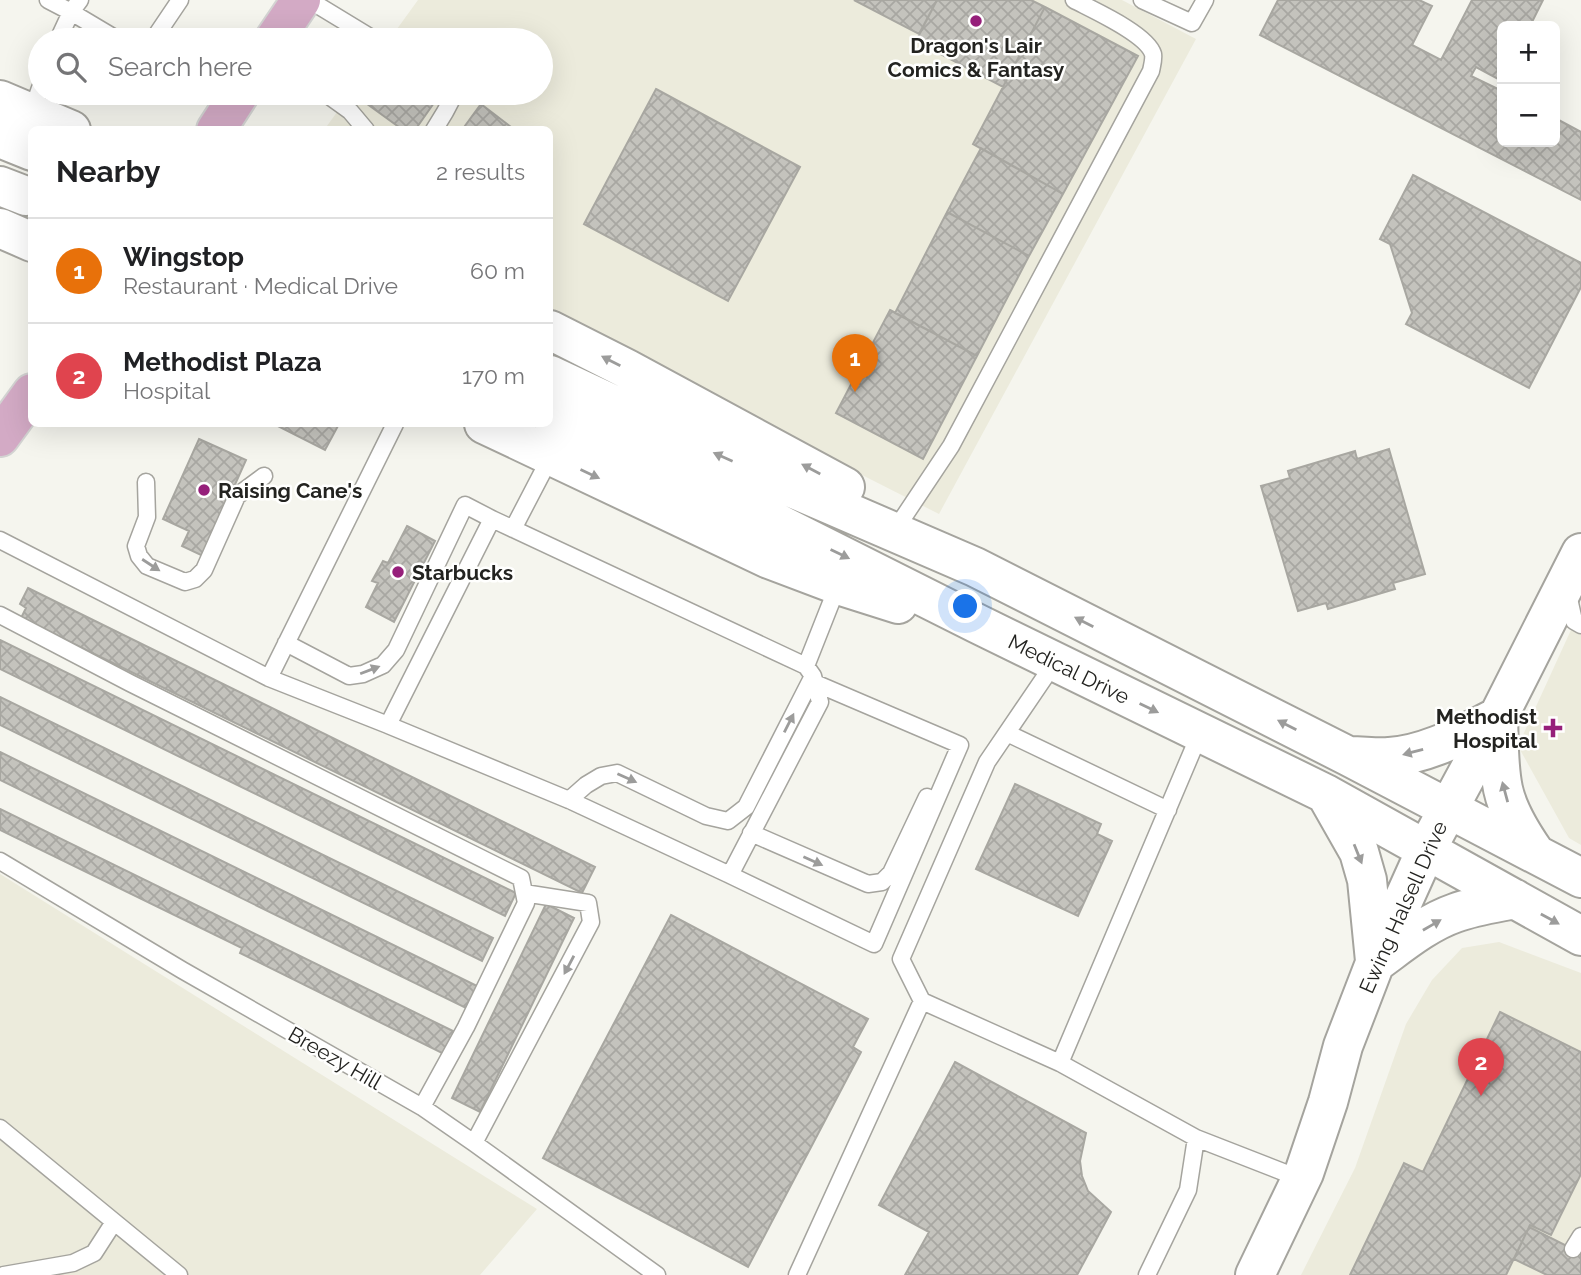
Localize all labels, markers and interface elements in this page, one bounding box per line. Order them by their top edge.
marker: Dragon's Lair Comics & Fantasy [968,13,984,29]
map controls [1497,21,1560,147]
button: + [1497,21,1560,84]
search box [28,28,553,105]
place label: Dragon's Lair Comics & Fantasy [888,33,1065,82]
icon: search [52,48,90,86]
text: Search here [108,52,252,82]
button: − [1497,84,1560,147]
text: Nearby [56,154,160,189]
text: 2 results [436,158,525,185]
text: Wingstop [123,242,244,272]
text: 1 [73,257,85,284]
text: 60 m [470,257,525,284]
text: Restaurant · Medical Drive [123,272,398,299]
pin: 1 [832,334,878,392]
text: Methodist Plaza [123,347,322,377]
one-way arrow [601,356,621,367]
text: 2 [73,362,85,389]
text: 170 m [462,362,525,389]
text: Hospital [123,377,210,404]
one-way arrow [713,451,733,463]
one-way arrow [802,463,821,475]
one-way arrow [580,468,600,479]
place label: Raising Cane's [218,478,362,503]
marker: Raising Cane's [196,482,212,498]
one-way arrow [830,549,850,560]
one-way arrow [141,559,161,572]
place label: Starbucks [412,560,513,585]
marker: Starbucks [390,564,406,580]
your location [948,589,982,623]
one-way arrow [1074,617,1094,628]
street label: Medical Drive [1004,629,1134,709]
one-way arrow [359,665,380,676]
one-way arrow [1139,702,1159,714]
place label: Methodist Hospital [1436,704,1537,753]
one-way arrow [783,713,794,733]
marker: Methodist Hospital [1543,718,1563,738]
one-way arrow [1277,719,1297,730]
one-way arrow [1401,747,1423,758]
one-way arrow [617,772,637,784]
one-way arrow [1499,781,1510,803]
street label: Ewing Halsell Drive [1354,817,1452,997]
one-way arrow [1353,844,1364,865]
one-way arrow [803,856,824,867]
one-way arrow [1541,913,1560,925]
one-way arrow [1422,919,1442,931]
one-way arrow [563,955,574,975]
street label: Breezy Hill [284,1021,386,1095]
pin: 2 [1458,1038,1504,1096]

